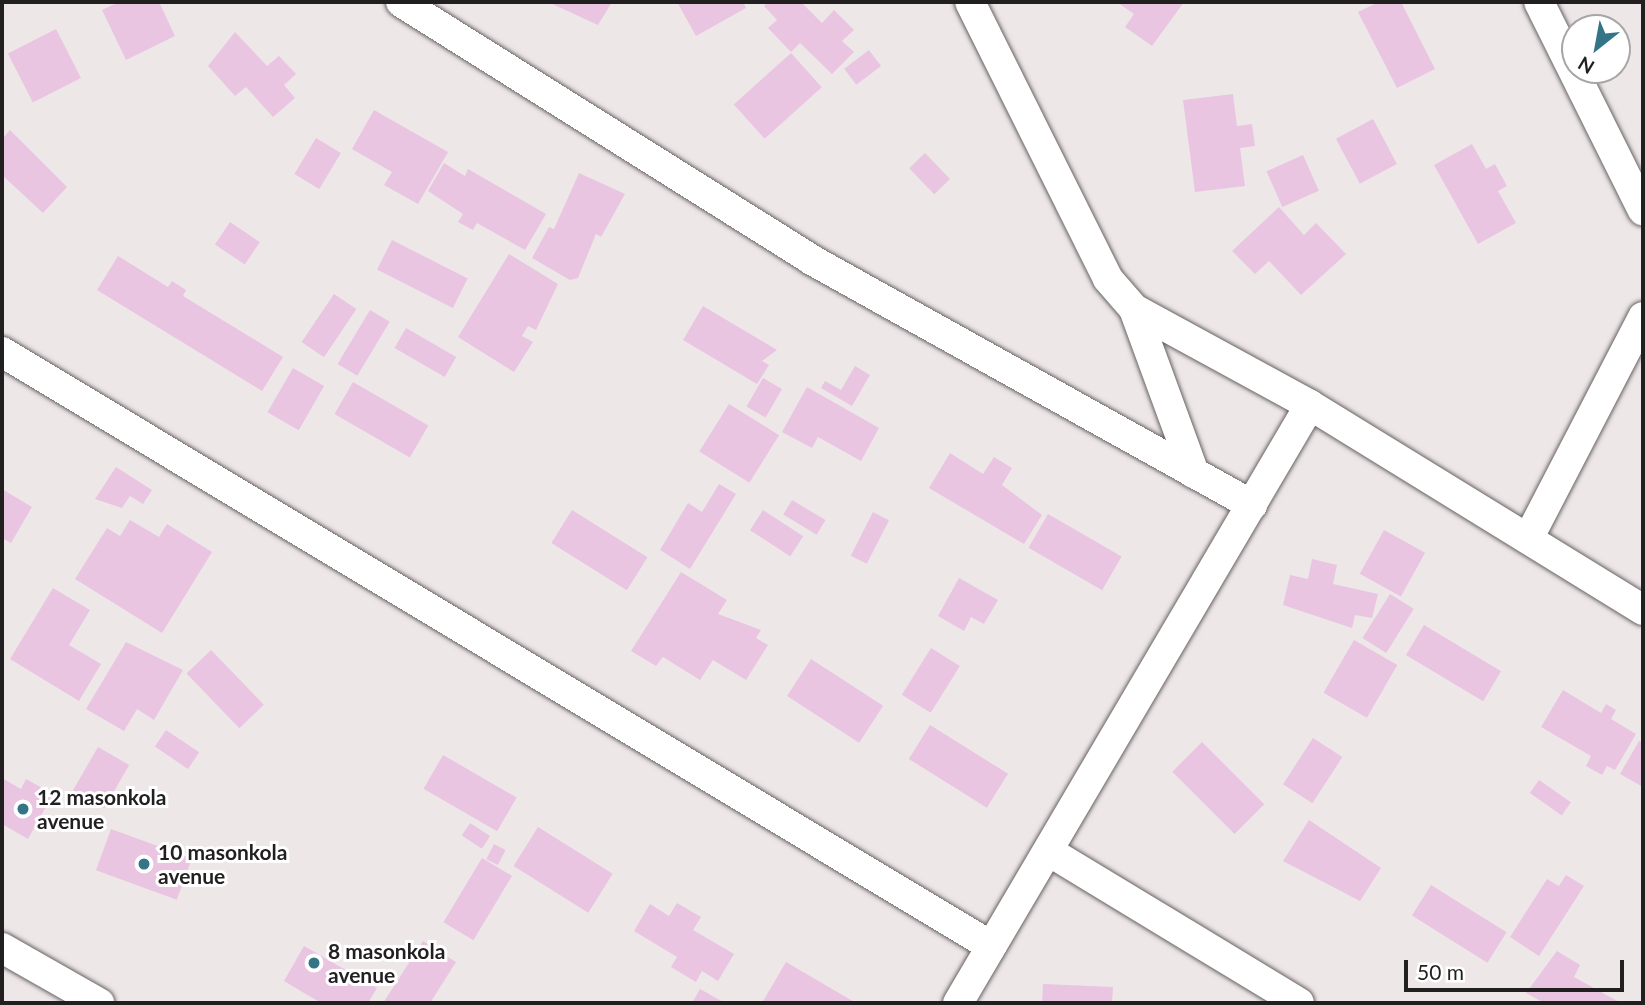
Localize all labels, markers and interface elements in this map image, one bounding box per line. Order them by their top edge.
north arrow [1561,14,1631,84]
text: N [1574,52,1598,79]
place label: 12 masonkola avenue [37,784,166,834]
marker: 12 masonkola avenue [15,801,31,817]
place label: 10 masonkola avenue [158,839,287,889]
marker: 10 masonkola avenue [136,856,152,872]
place label: 8 masonkola avenue [328,938,445,988]
scale bar [1407,946,1628,990]
marker: 8 masonkola avenue [306,955,322,971]
text: 50 m [1417,959,1464,984]

